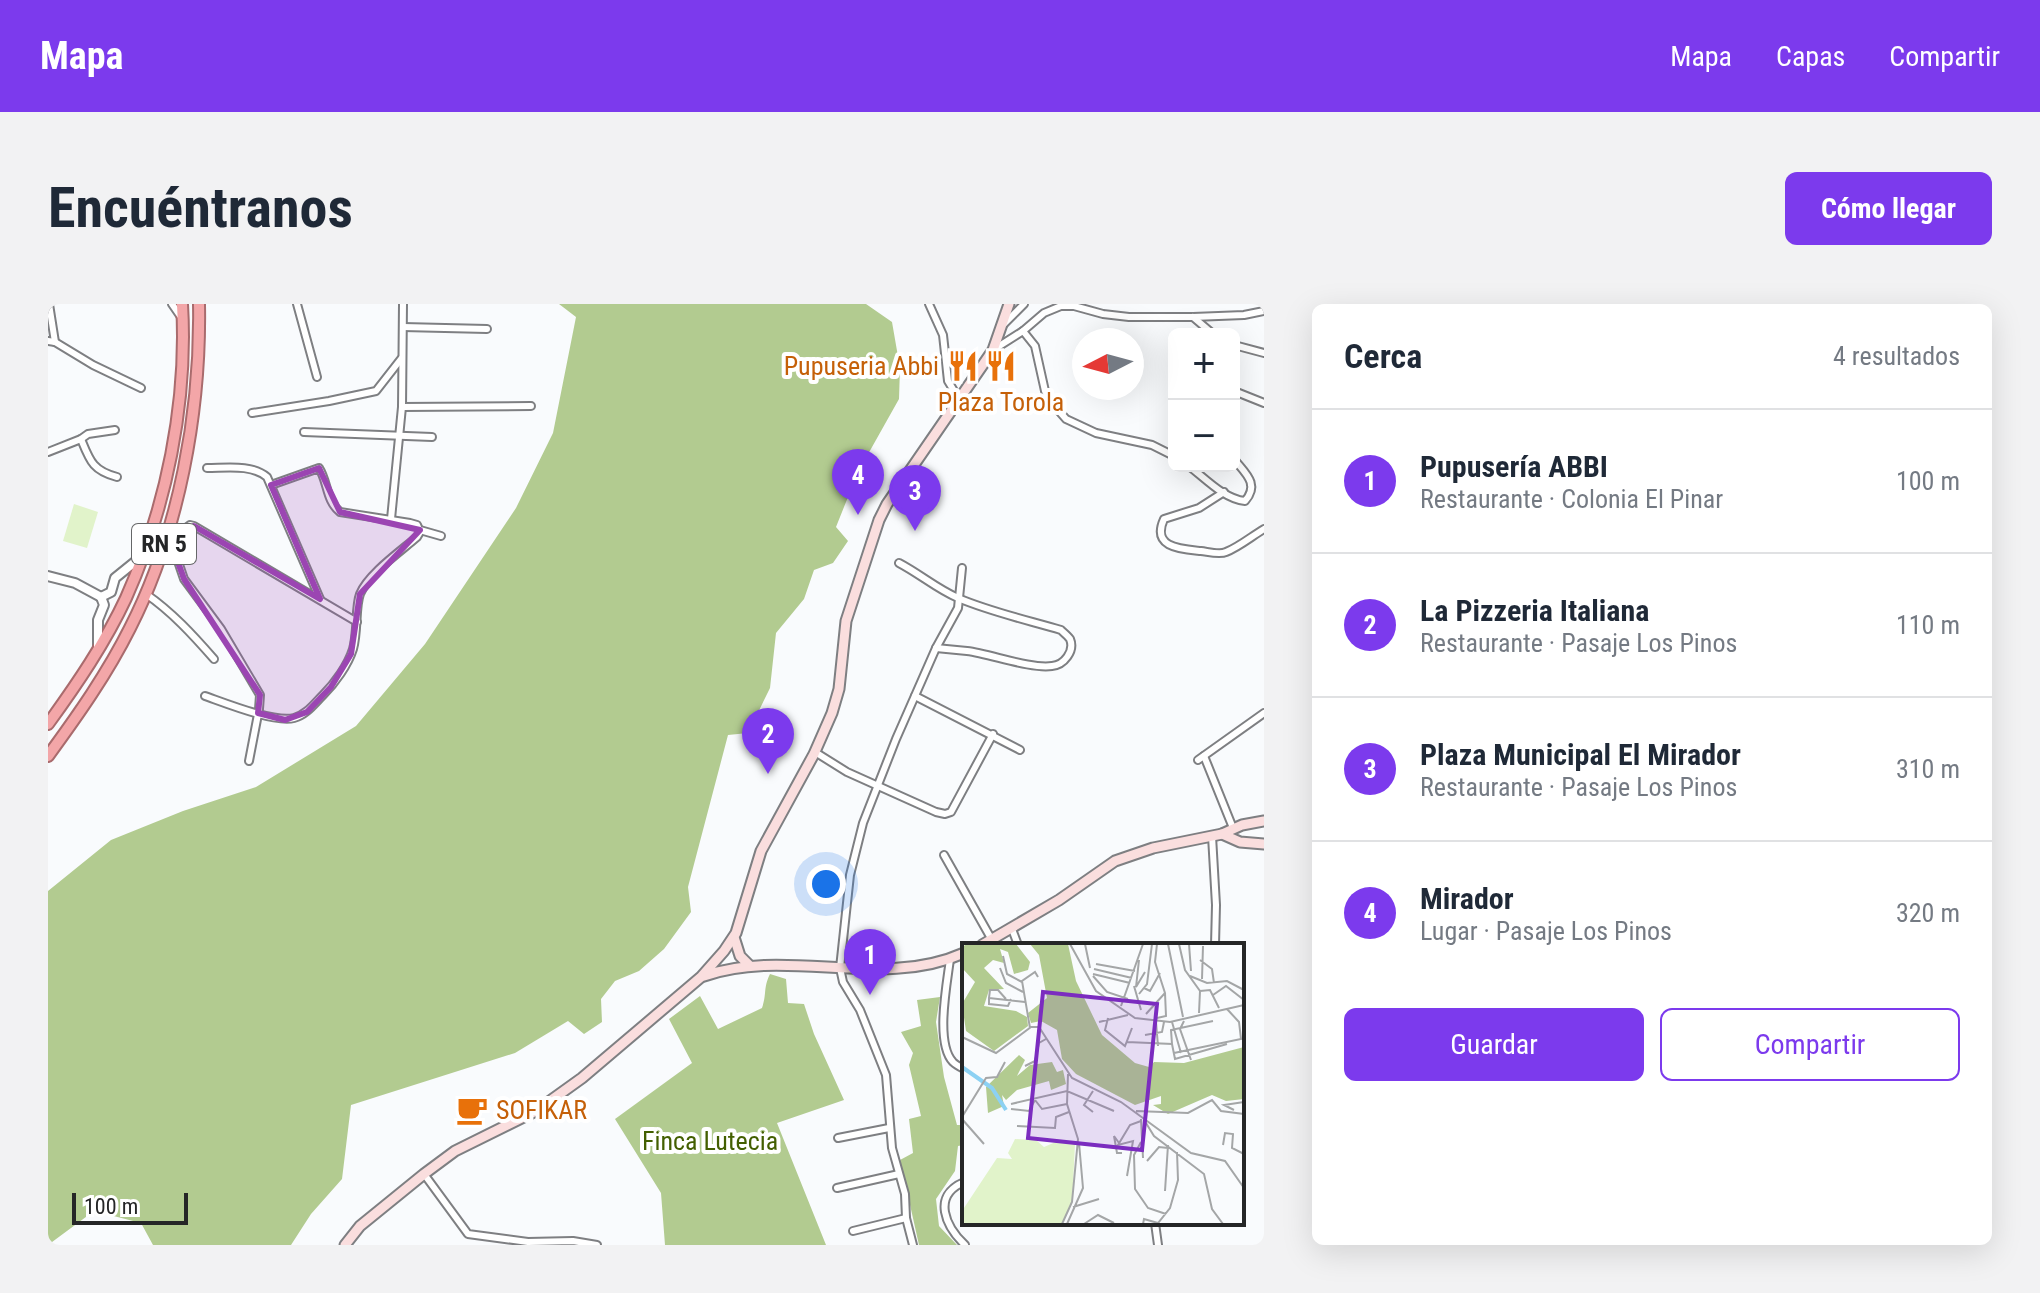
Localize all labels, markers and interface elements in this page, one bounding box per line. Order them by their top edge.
text: Mapa [40,34,123,78]
text: Mapa [1670,40,1732,73]
text: Capas [1776,40,1845,73]
text: Compartir [1889,40,2000,73]
button: Cómo llegar [1785,172,1992,245]
text: Encuéntranos [48,175,353,241]
north arrow [1072,328,1144,400]
map controls [1168,328,1240,472]
button: + [1168,328,1240,400]
text: Cerca [1344,336,1422,376]
text: 4 resultados [1833,341,1960,371]
restaurant icon: Pupuseria Abbi [946,349,980,383]
restaurant icon: Plaza Torola [984,349,1018,383]
place label: Pupuseria Abbi [784,351,939,381]
place label: Plaza Torola [938,387,1064,417]
button: − [1168,400,1240,472]
pin: 4 [832,449,884,515]
text: Pupusería ABBI [1420,449,1608,484]
pin: 3 [889,465,941,531]
text: 1 [1363,466,1377,496]
text: 100 m [1896,466,1960,496]
text: Restaurante · Colonia El Pinar [1420,484,1723,514]
road number: RN 5 [132,524,196,564]
text: La Pizzeria Italiana [1420,593,1649,628]
text: 2 [1363,610,1377,640]
text: 110 m [1896,610,1960,640]
text: Restaurante · Pasaje Los Pinos [1420,628,1737,658]
pin: 2 [742,708,794,774]
text: Plaza Municipal El Mirador [1420,737,1741,772]
text: 3 [1363,754,1377,784]
text: 310 m [1896,754,1960,784]
text: Restaurante · Pasaje Los Pinos [1420,772,1737,802]
your location [806,864,846,904]
text: Mirador [1420,881,1514,916]
text: 4 [1363,898,1377,928]
text: 320 m [1896,898,1960,928]
text: Lugar · Pasaje Los Pinos [1420,916,1672,946]
pin: 1 [844,929,896,995]
inset map [962,943,1244,1225]
button: Guardar [1344,1008,1644,1081]
button: Compartir [1660,1008,1960,1081]
cafe icon: SOFIKAR [455,1093,489,1127]
place label: SOFIKAR [496,1095,587,1125]
park label: Finca Lutecia [642,1126,778,1156]
scale bar [72,1189,188,1225]
text: 100 m [84,1194,138,1219]

